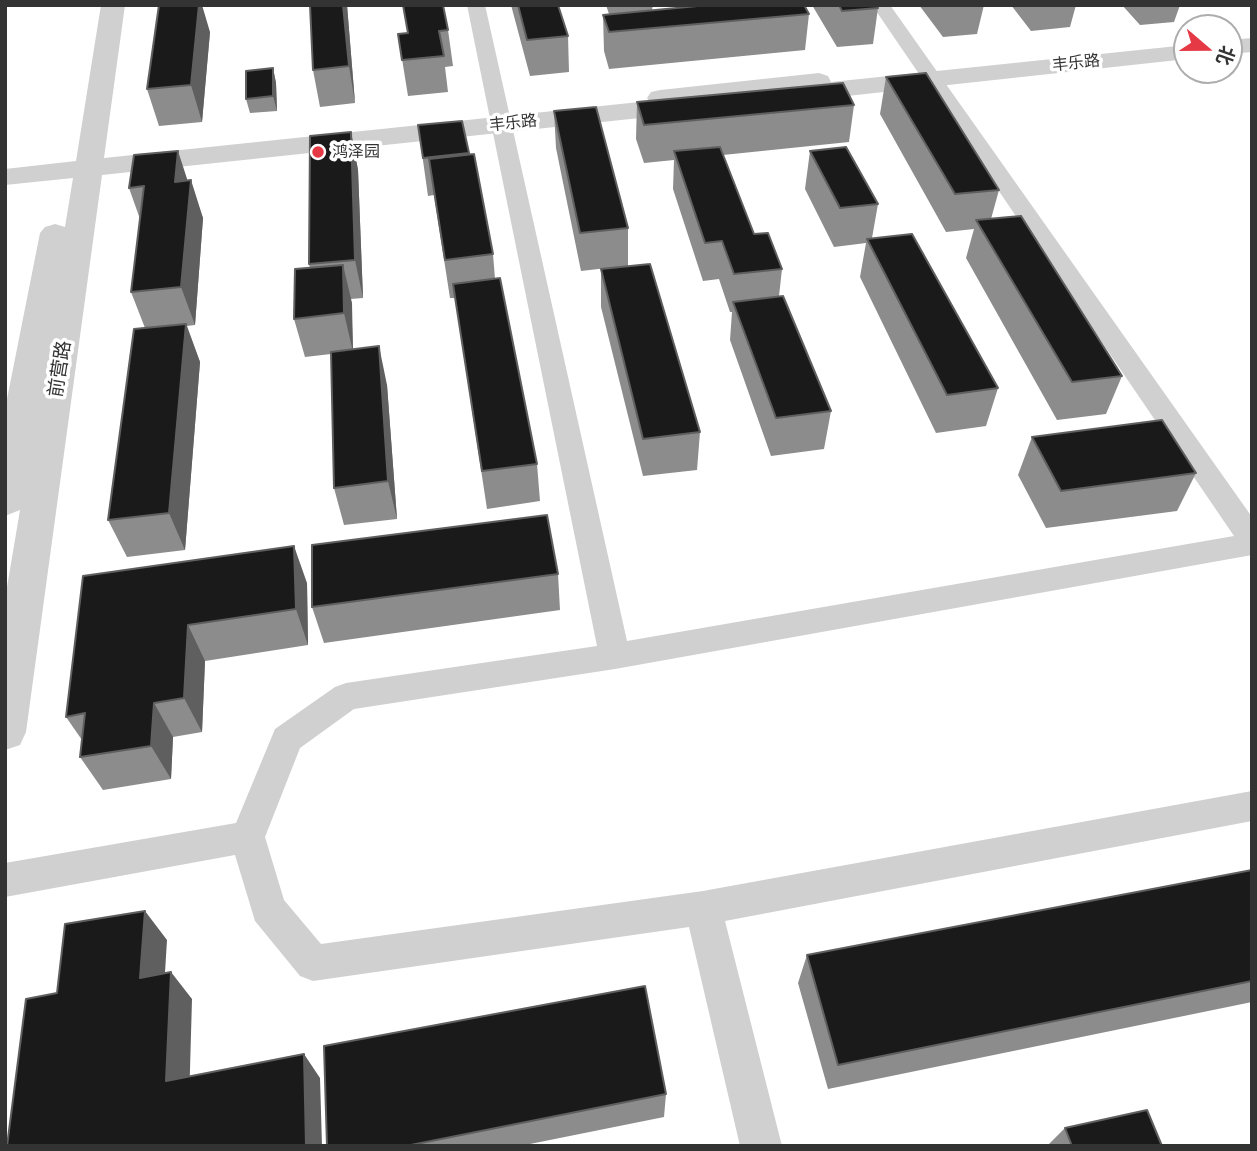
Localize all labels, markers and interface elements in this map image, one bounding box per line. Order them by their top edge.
north arrow [1173,14,1243,84]
text: 北 [1212,43,1239,68]
street label: 丰乐路 [1051,51,1101,75]
street label: 丰乐路 [488,111,538,135]
place label: 鸿泽园 [332,142,380,162]
marker: 鸿泽园 [310,144,326,160]
street label: 前营路 [44,339,76,399]

